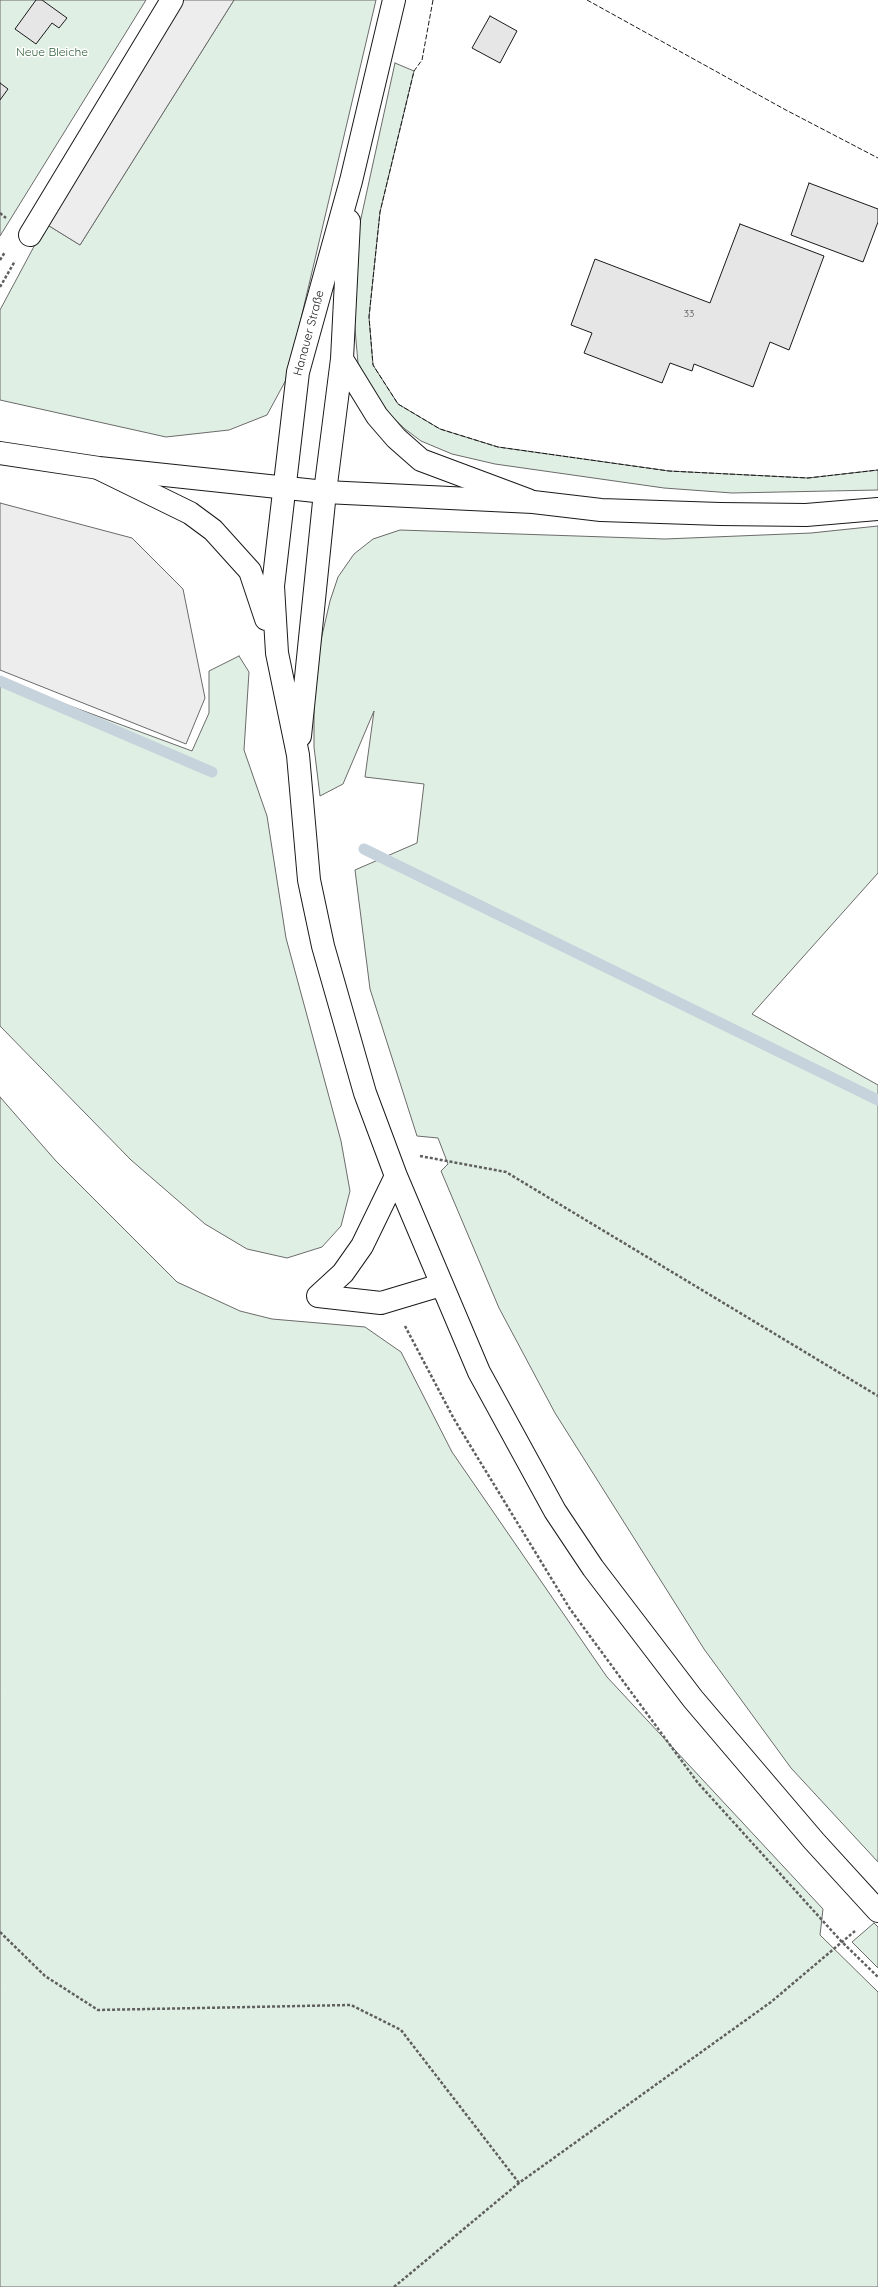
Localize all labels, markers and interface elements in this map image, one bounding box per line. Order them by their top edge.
park label: Neue Bleiche [16,45,88,59]
street label: Hanauer Straße [291,289,327,377]
house number: 33 [684,308,694,320]

